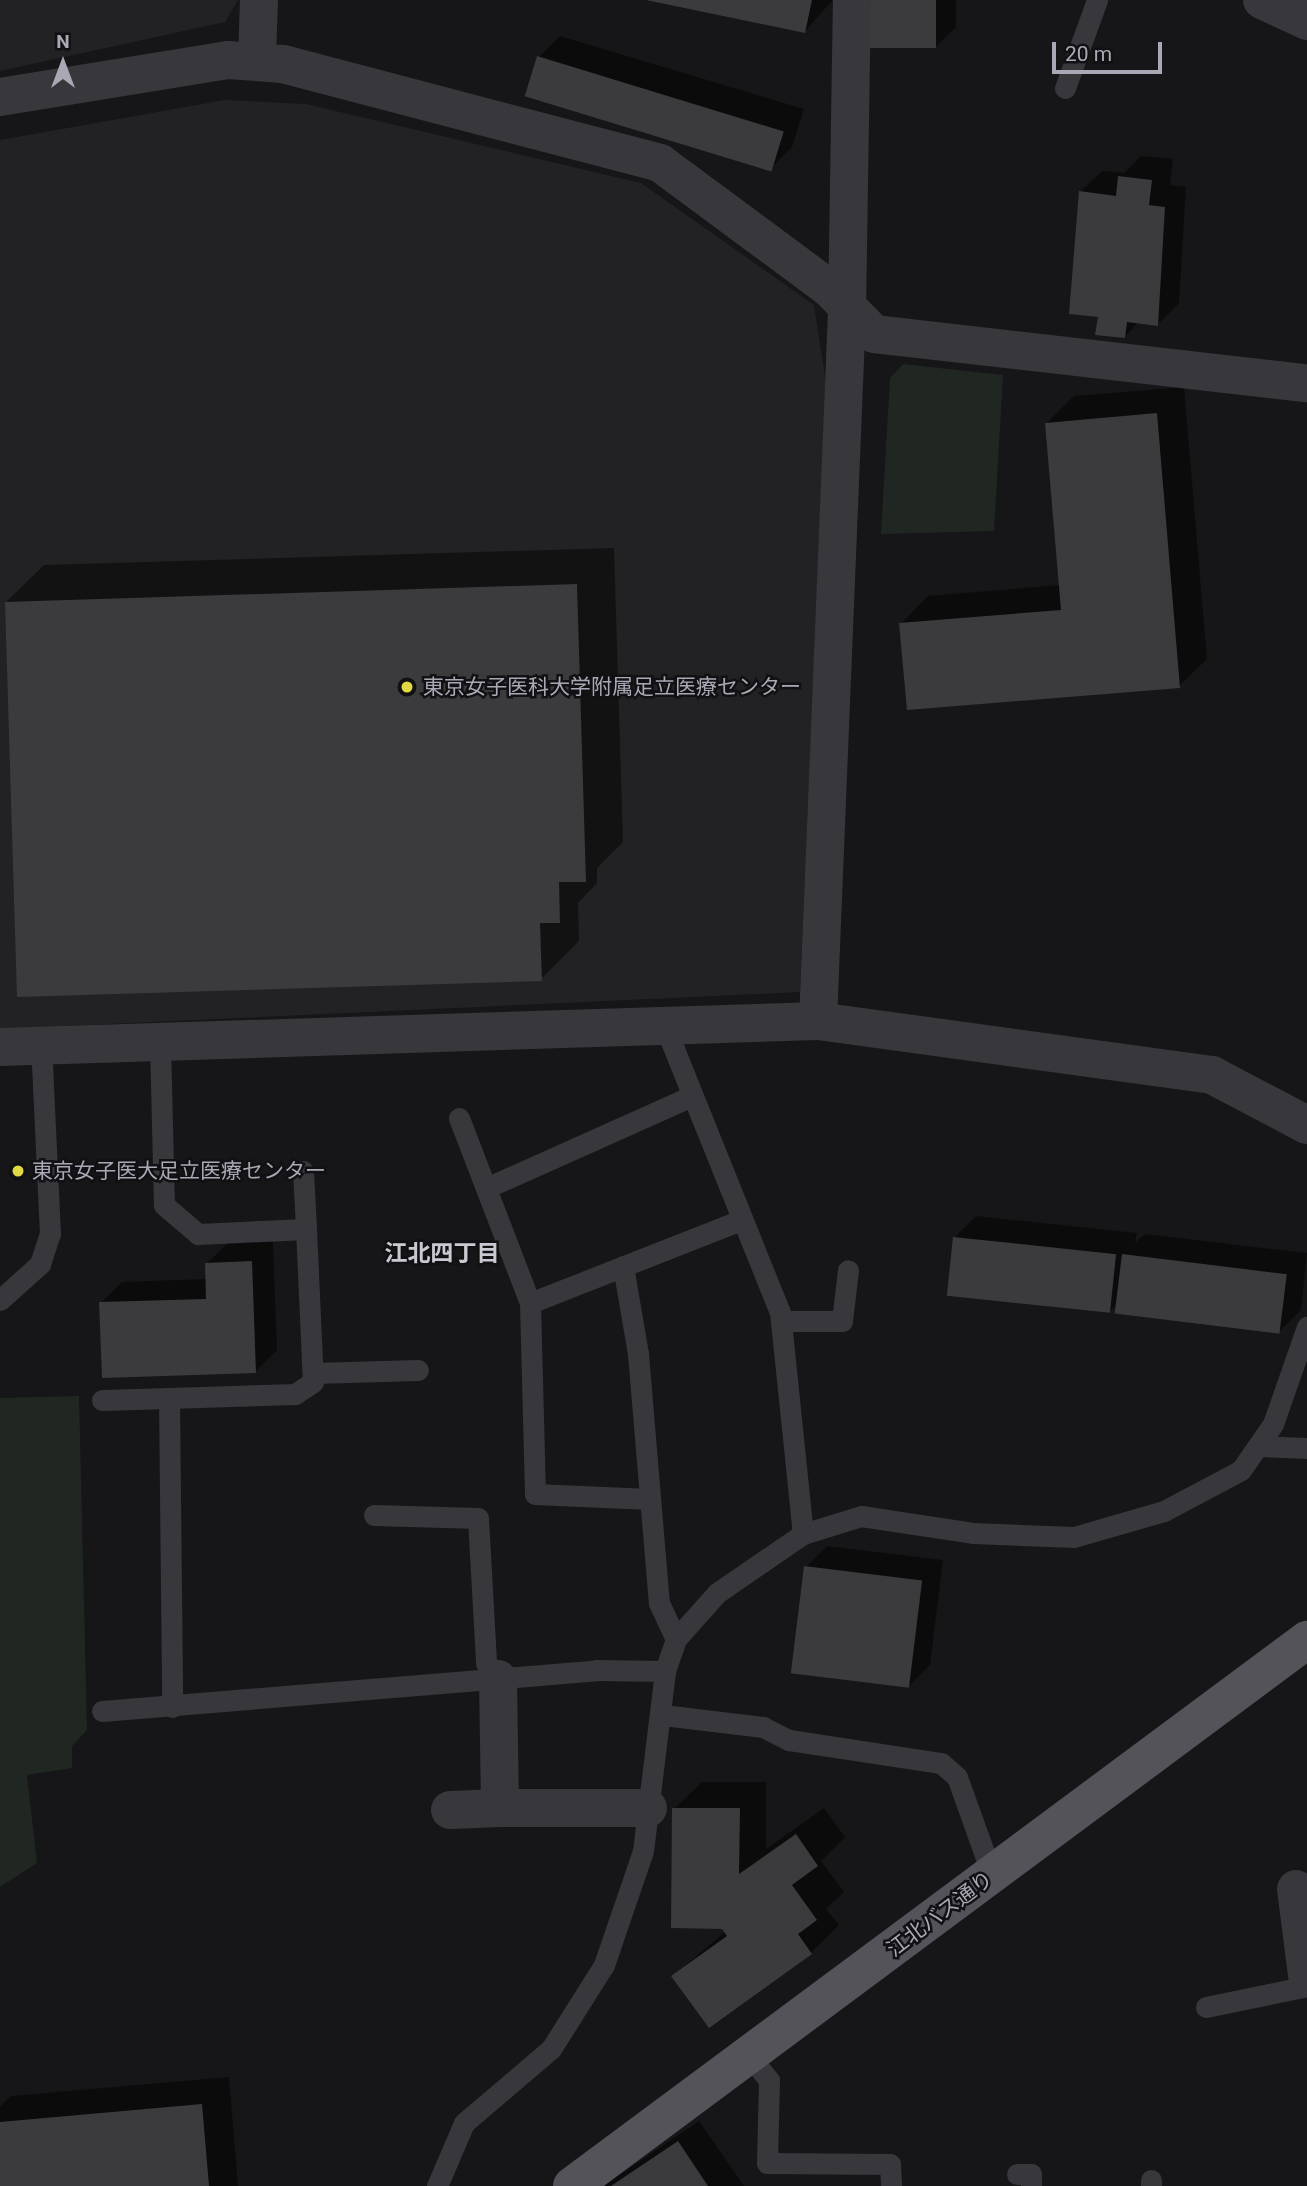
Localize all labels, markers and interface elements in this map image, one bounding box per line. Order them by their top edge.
north arrow [28,28,98,98]
scale bar [1055,28,1165,72]
text: N [56,30,70,53]
text: 20 m [1065,42,1112,66]
place label: 東京女子医科大学附属足立医療センター [423,674,801,700]
marker: 東京女子医科大学附属足立医療センター [397,677,417,697]
place label: 東京女子医大足立医療センター [32,1158,326,1184]
marker: 東京女子医大足立医療センター [10,1163,26,1179]
district label: 江北四丁目 [385,1240,499,1268]
street label: 江北バス通り [882,1866,998,1962]

